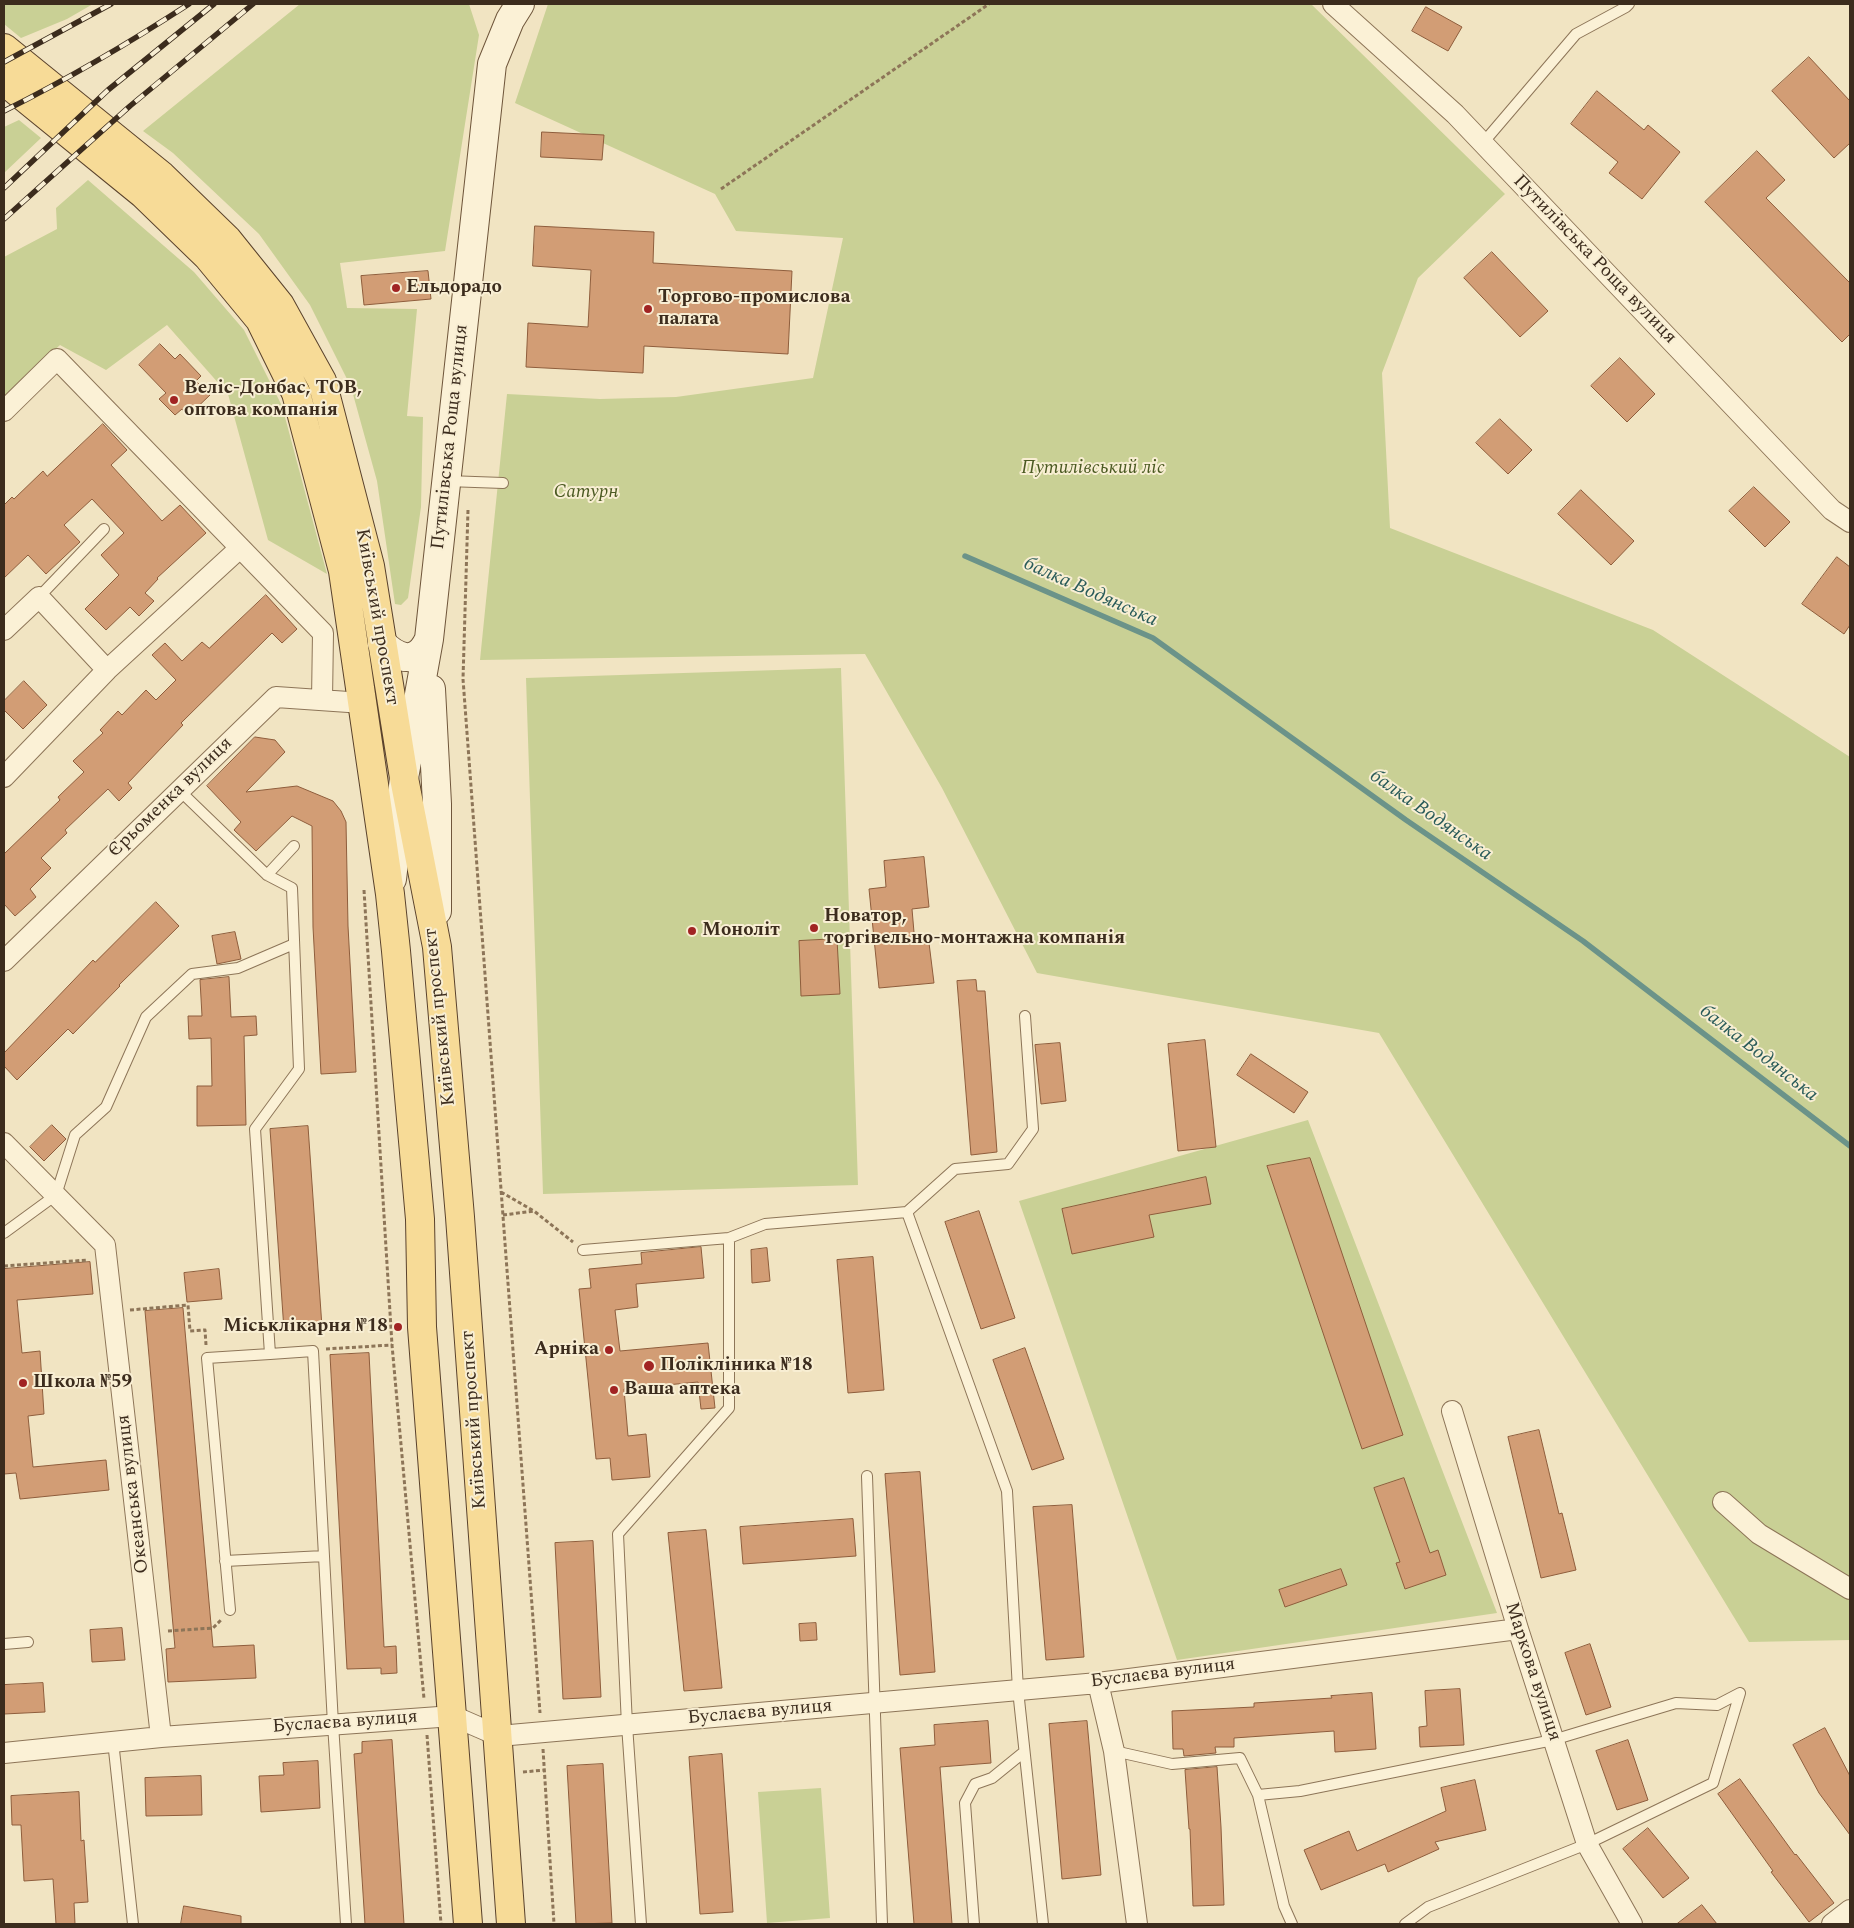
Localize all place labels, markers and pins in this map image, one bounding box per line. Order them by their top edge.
place label: Ельдорадо [406,277,502,299]
marker: Ельдорадо [390,282,402,294]
place label: Торгово-промислова палата [658,287,850,331]
marker: Торгово-промислова палата [642,303,654,315]
place label: Веліс-Донбас, ТОВ, оптова компанія [184,378,362,422]
marker: Веліс-Донбас, ТОВ, оптова компанія [168,394,180,406]
place label: Новатор, торгівельно-монтажна компанія [824,906,1125,950]
place label: Моноліт [702,920,780,942]
marker: Новатор, торгівельно-монтажна компанія [808,922,820,934]
marker: Моноліт [686,925,698,937]
place label: Міськлікарня №18 [223,1316,388,1338]
marker: Міськлікарня №18 [392,1321,404,1333]
place label: Арніка [534,1339,599,1361]
marker: Арніка [603,1344,615,1356]
place label: Полікліника №18 [660,1355,813,1377]
marker: Полікліника №18 [642,1359,656,1373]
place label: Школа №59 [33,1372,132,1394]
marker: Школа №59 [17,1377,29,1389]
place label: Ваша аптека [624,1379,741,1401]
marker: Ваша аптека [608,1384,620,1396]

